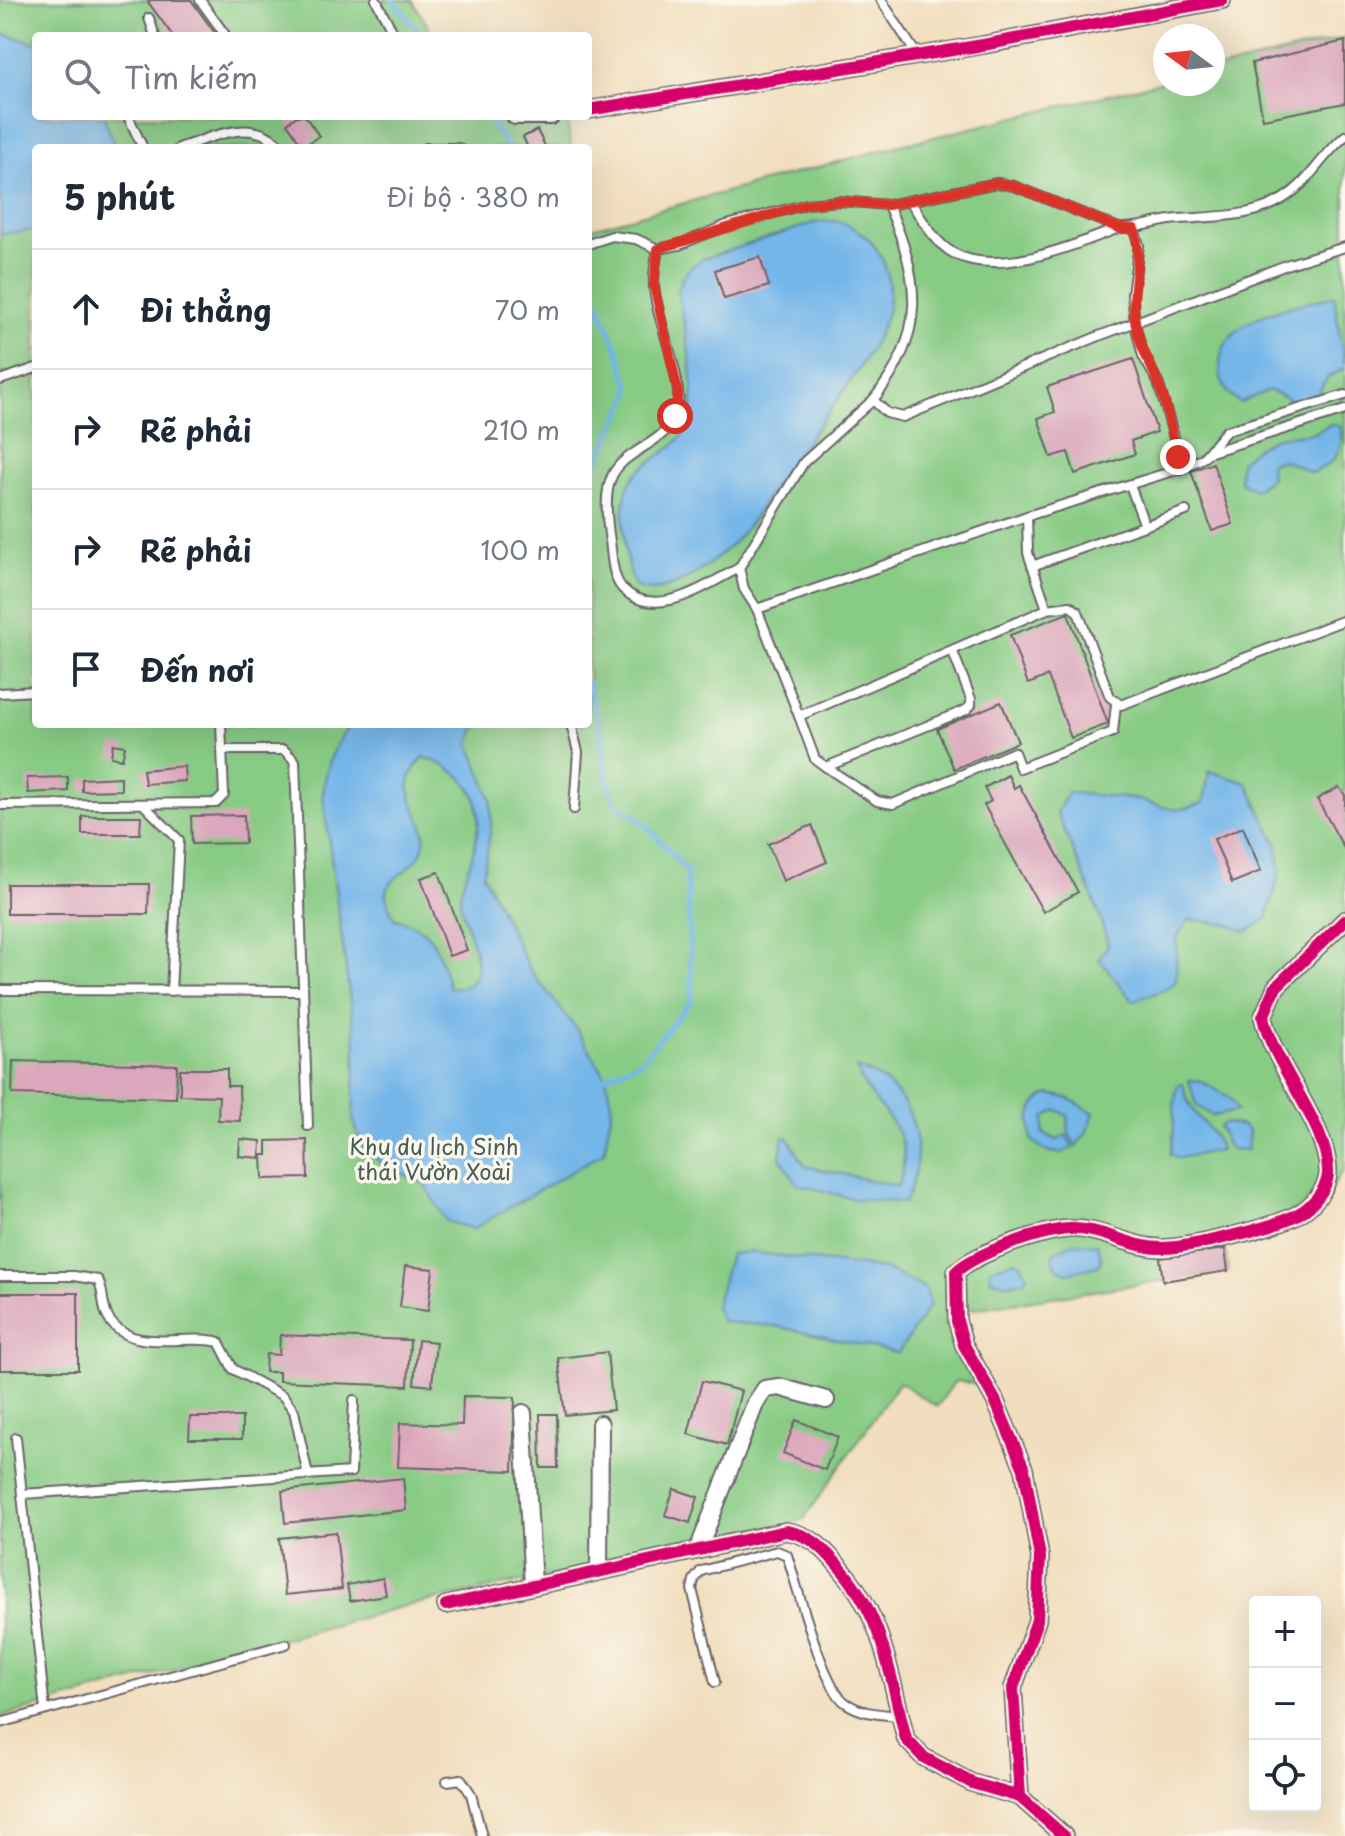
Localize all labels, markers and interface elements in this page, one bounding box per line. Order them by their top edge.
north arrow [1153,24,1225,96]
search box [32,32,592,120]
icon: search [60,54,104,98]
text: Tìm kiếm [124,54,258,99]
text: 5 phút [64,170,175,222]
text: Đi bộ · 380 m [386,177,560,216]
icon: ahead [64,287,108,331]
text: Đi thẳng [140,287,272,332]
text: 70 m [495,290,560,329]
route start [657,398,693,434]
icon: right [64,407,108,451]
text: Rẽ phải [140,407,252,452]
text: 210 m [483,410,560,449]
route end [1160,439,1196,475]
icon: right [64,527,108,571]
text: Rẽ phải [140,527,252,572]
text: 100 m [480,530,560,569]
icon: arrive [64,647,108,691]
text: Đến nơi [140,647,255,692]
park label: Khu du lịch Sinh thái Vườn Xoài [349,1129,519,1187]
map controls [1249,1596,1321,1812]
button: + [1249,1596,1321,1668]
button: − [1249,1668,1321,1740]
button: locate [1249,1740,1321,1812]

